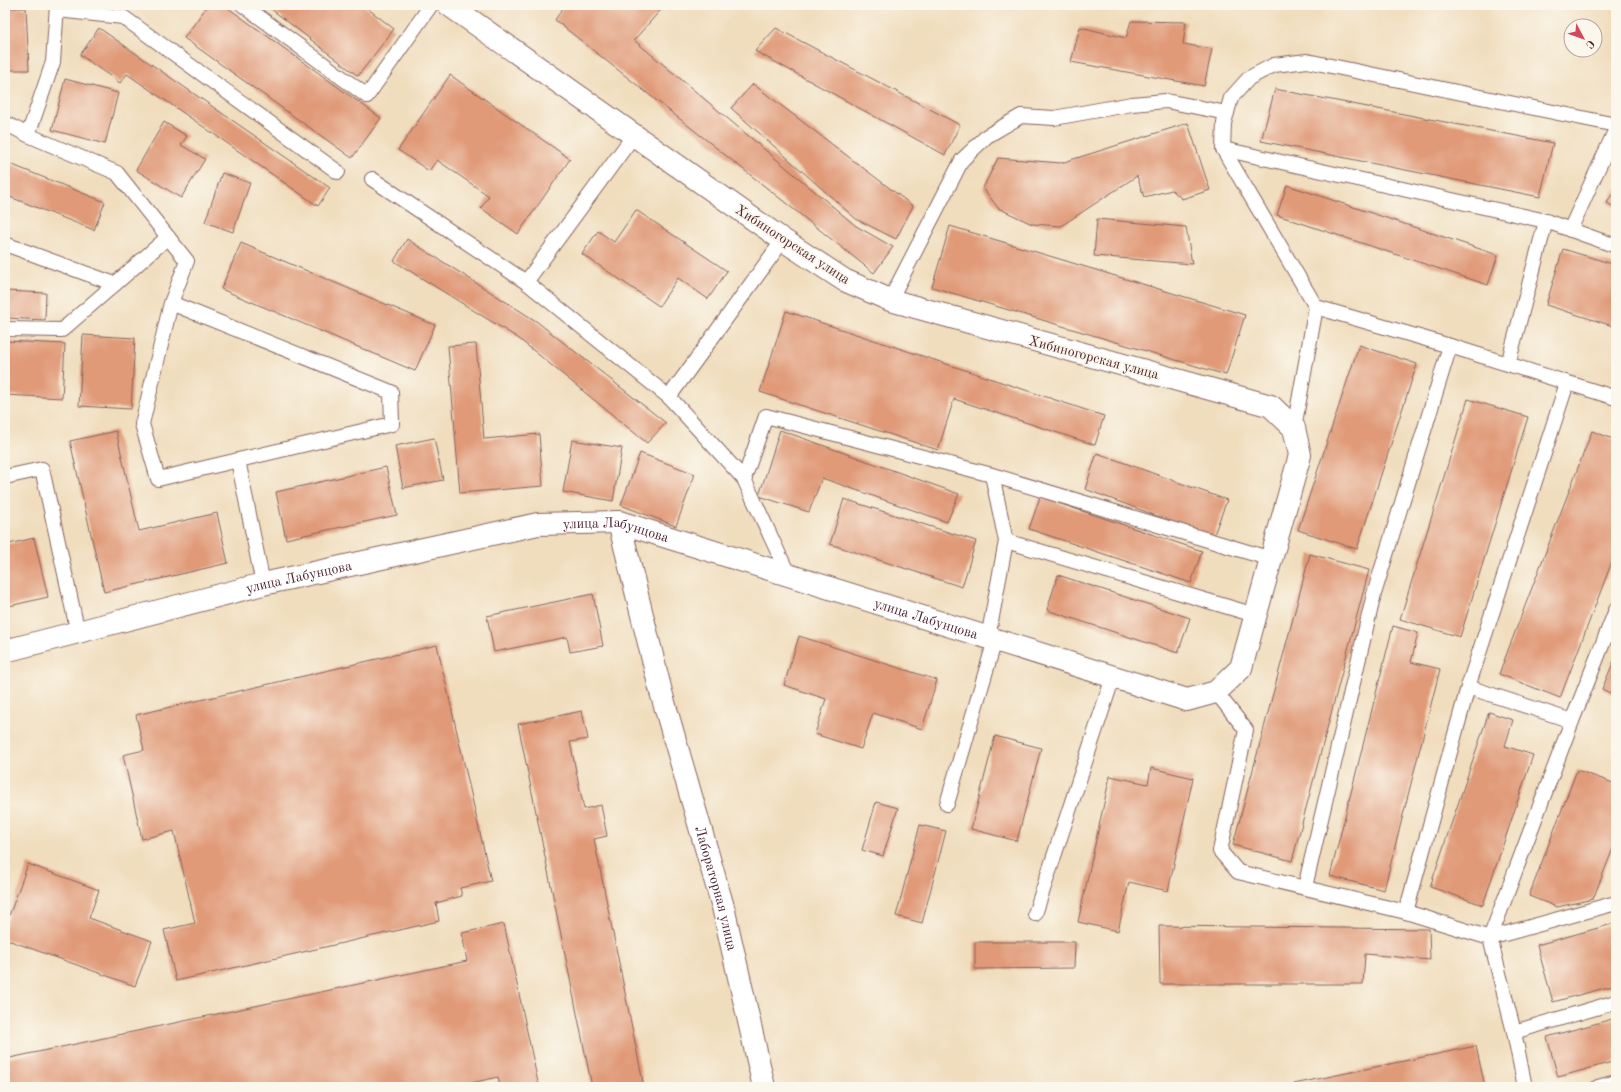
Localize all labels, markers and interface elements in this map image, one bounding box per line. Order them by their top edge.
north arrow [1563,18,1603,58]
text: С [1583,37,1596,50]
street label: Хибиногорская улица [733,203,852,287]
street label: Хибиногорская улица [1027,334,1160,382]
street label: улица Лабунцова [563,516,670,545]
street label: улица Лабунцова [245,559,353,596]
street label: улица Лабунцова [872,596,980,642]
street label: Лабораторная улица [692,825,739,952]

